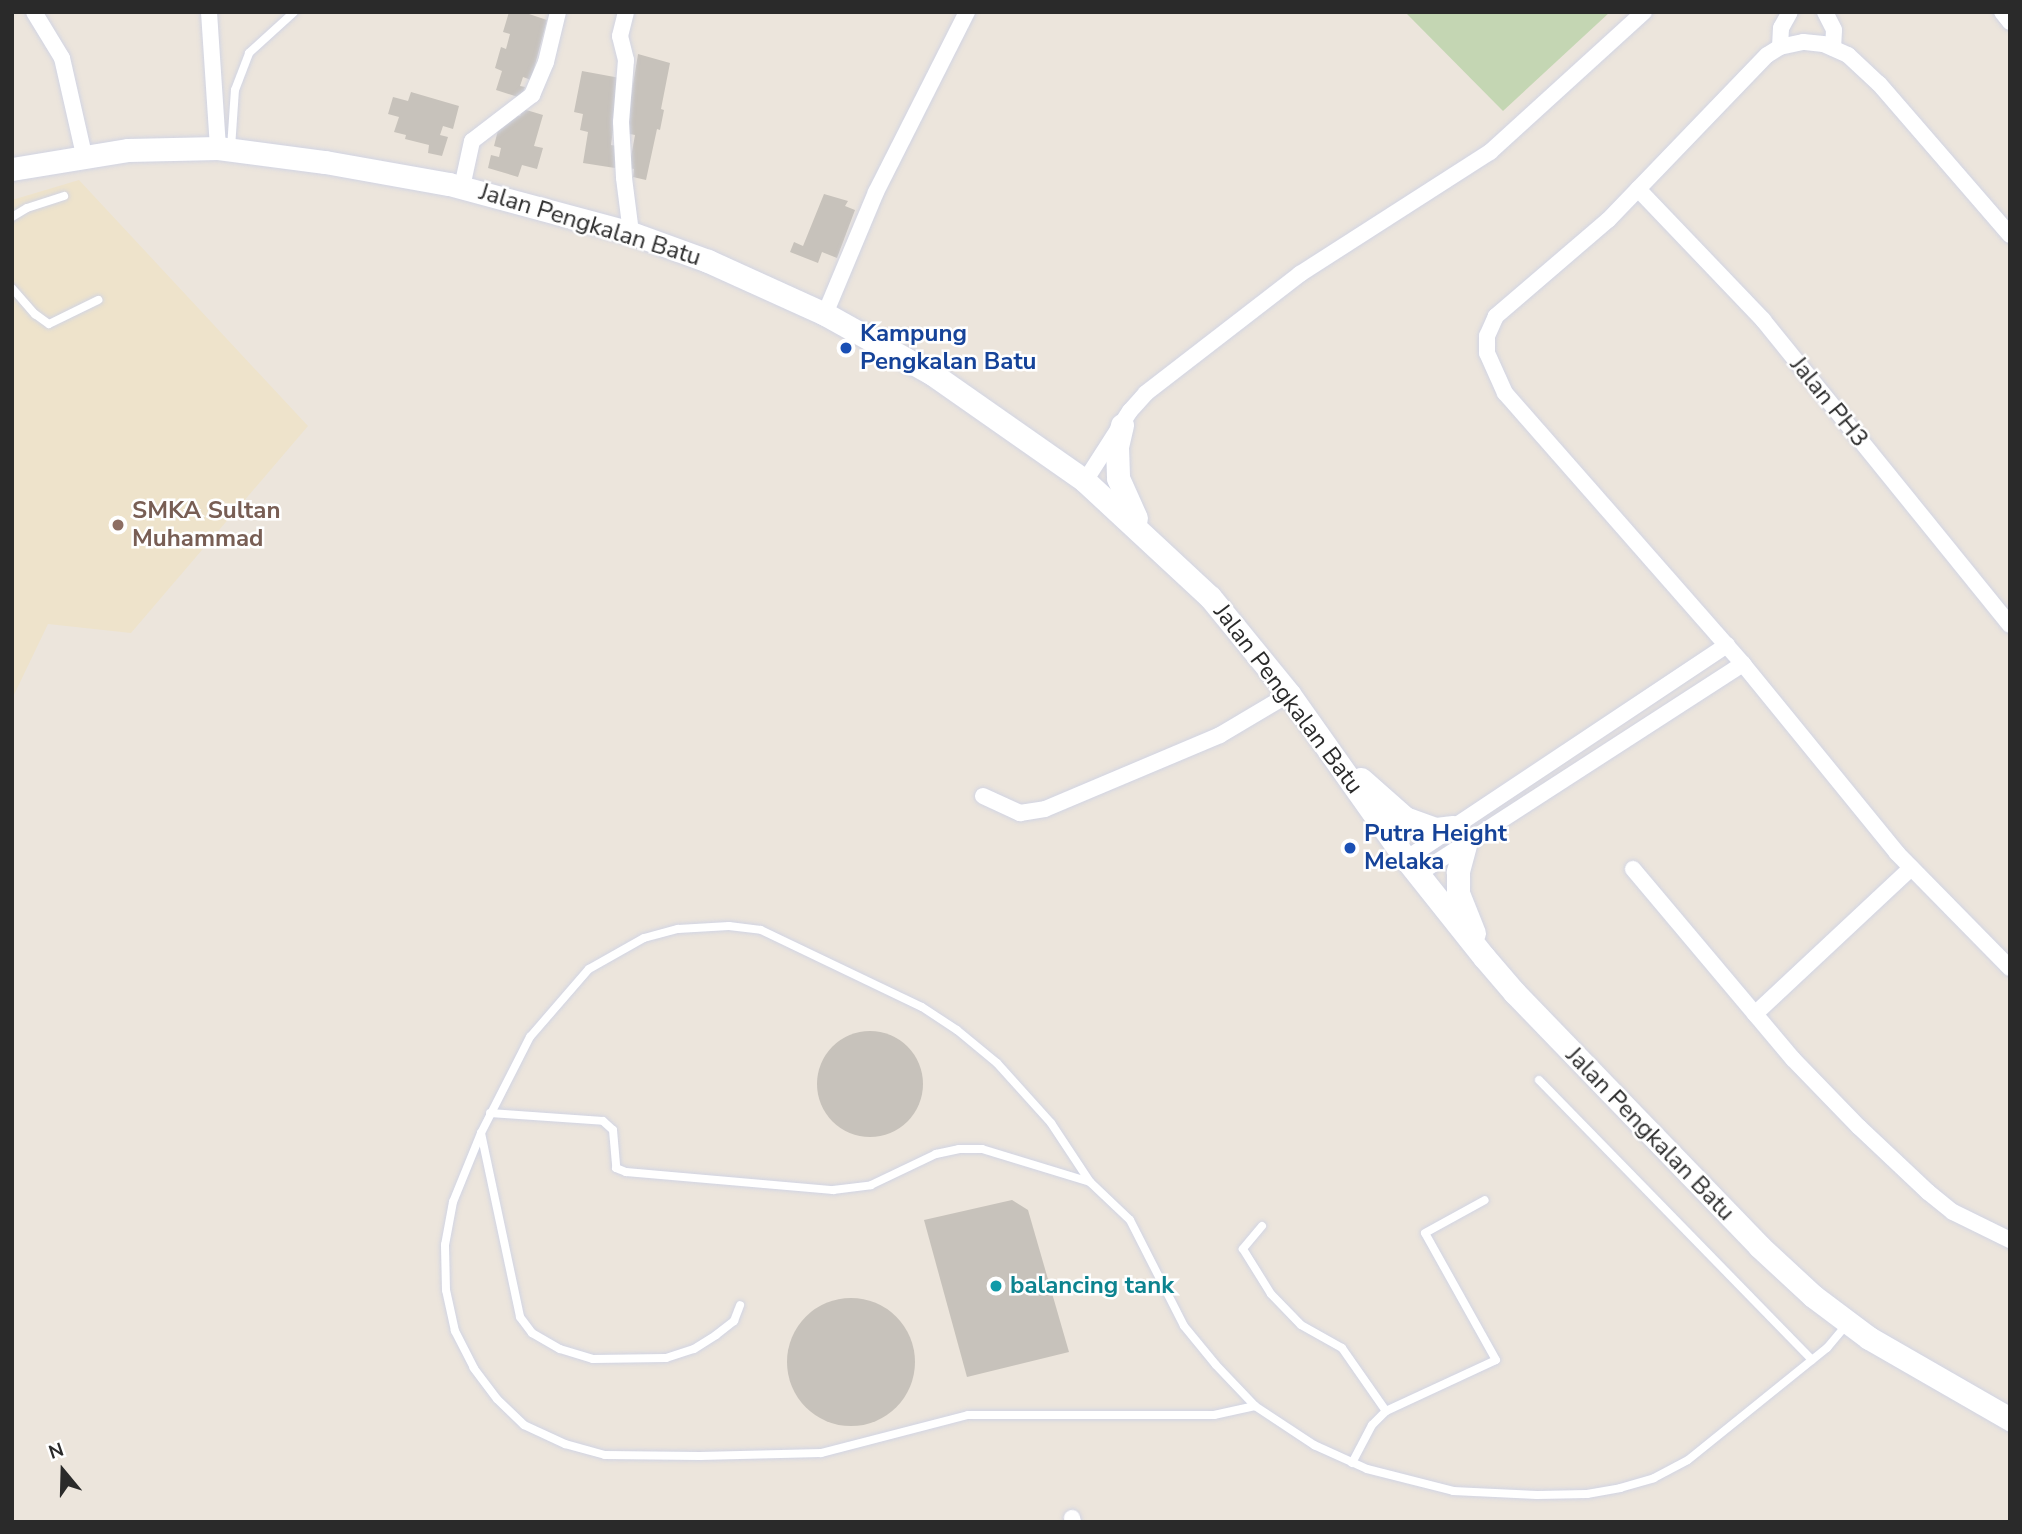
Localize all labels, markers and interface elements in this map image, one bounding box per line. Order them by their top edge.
street label: Jalan Pengkalan Batu [476,178,704,272]
place label: Kampung Pengkalan Batu [860,320,1037,376]
marker: Kampung Pengkalan Batu [838,340,854,356]
street label: Jalan PH3 [1784,351,1874,453]
place label: SMKA Sultan Muhammad [132,497,280,553]
marker: SMKA Sultan Muhammad [110,517,126,533]
street label: Jalan Pengkalan Batu [1207,598,1369,800]
place label: Putra Height Melaka [1364,820,1507,876]
marker: Putra Height Melaka [1342,840,1358,856]
street label: Jalan Pengkalan Batu [1560,1041,1740,1227]
place label: balancing tank [1010,1272,1174,1300]
marker: balancing tank [988,1278,1004,1294]
north arrow [28,1436,98,1506]
text: N [45,1437,67,1466]

